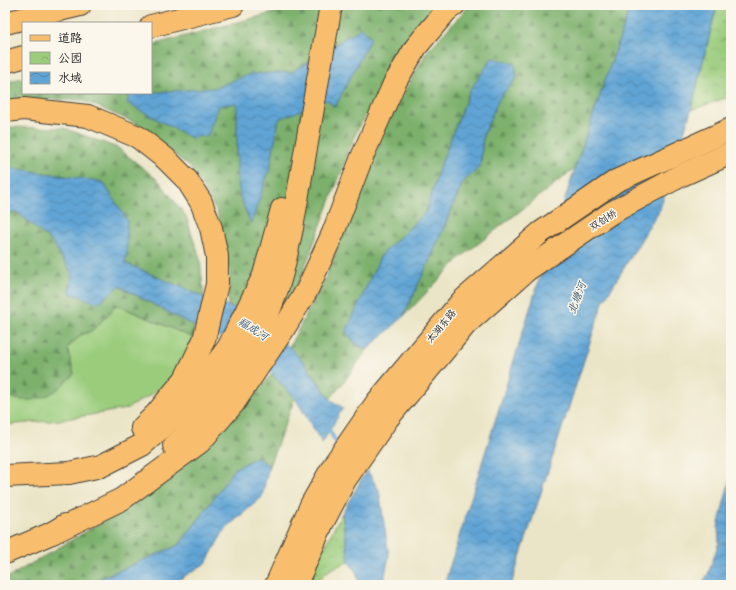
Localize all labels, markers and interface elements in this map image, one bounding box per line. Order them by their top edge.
legend [22,22,152,94]
text: 道路 [58,30,82,46]
text: 公园 [58,50,82,66]
text: 水域 [58,70,82,86]
street label: 双创桥 [587,206,619,234]
water label: 北塘河 [564,278,591,316]
street label: 太湖东路 [423,307,459,345]
water label: 福成河 [235,314,273,345]

